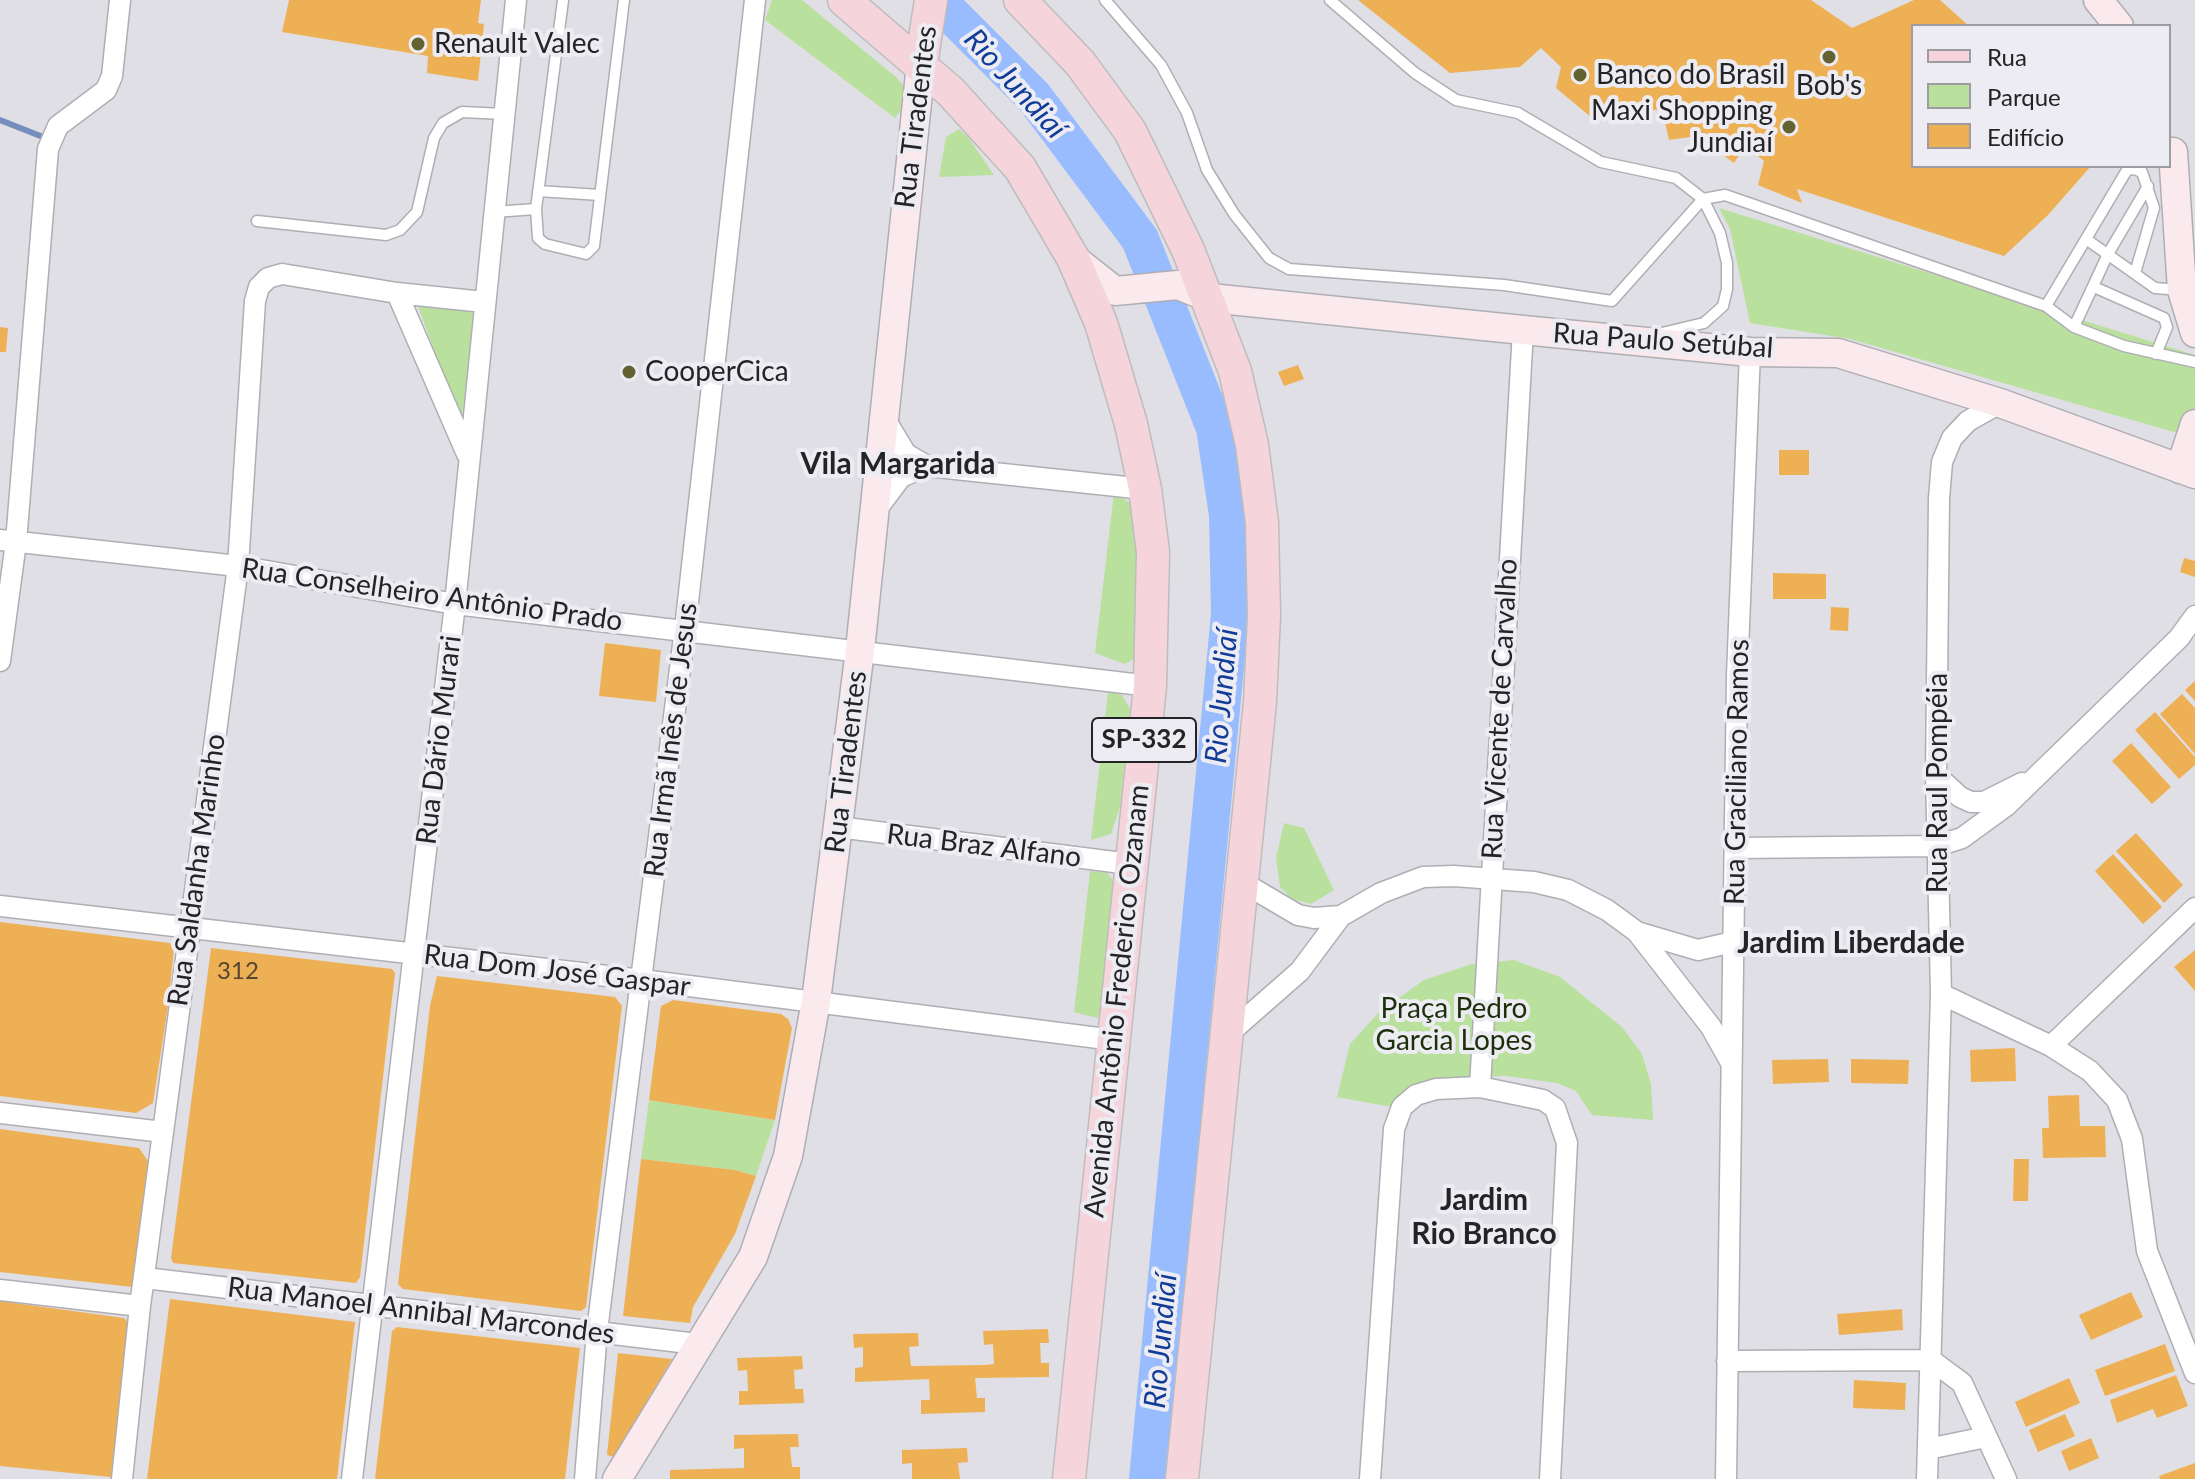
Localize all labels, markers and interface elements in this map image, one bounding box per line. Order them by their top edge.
water label: Rio Jundiaí [956,22,1074,146]
street label: Rua Tiradentes [888,24,944,210]
legend [1911,24,2171,168]
place label: Renault Valec [434,27,600,61]
marker: Renault Valec [409,35,427,53]
text: Rua [1987,42,2027,71]
marker: Bob's [1820,48,1838,66]
place label: Banco do Brasil [1596,58,1785,92]
marker: Banco do Brasil [1571,66,1589,84]
place label: Bob's [1796,69,1862,103]
text: Parque [1987,82,2061,111]
place label: Maxi Shopping Jundiaí [1591,94,1773,160]
marker: Maxi Shopping Jundiaí [1780,118,1798,136]
text: Edifício [1987,122,2064,151]
street label: Rua Paulo Setúbal [1552,317,1774,365]
place label: CooperCica [645,355,789,389]
marker: CooperCica [620,363,638,381]
district label: Vila Margarida [801,446,995,482]
street label: Rua Conselheiro Antônio Prado [239,552,625,638]
street label: Rua Vicente de Carvalho [1475,558,1525,860]
street label: Rua Irmã Inês de Jesus [637,601,705,879]
water label: Rio Jundiaí [1198,627,1246,765]
street label: Rua Dário Murari [409,633,469,847]
street label: Rua Graciliano Ramos [1718,639,1756,905]
street label: Rua Tiradentes [818,669,874,855]
street label: Rua Raul Pompéia [1921,673,1955,893]
road number: SP-332 [1092,718,1196,762]
street label: Rua Saldanha Marinho [161,732,233,1008]
street label: Avenida Antônio Frederico Ozanam [1078,783,1156,1219]
street label: Rua Braz Alfano [885,817,1083,875]
district label: Jardim Liberdade [1737,925,1965,961]
street label: Rua Dom José Gaspar [422,938,692,1004]
house number: 312 [217,957,259,985]
park label: Praça Pedro Garcia Lopes [1376,992,1532,1058]
district label: Jardim Rio Branco [1411,1182,1557,1252]
street label: Rua Manoel Annibal Marcondes [226,1271,616,1351]
water label: Rio Jundiaí [1137,1272,1185,1410]

